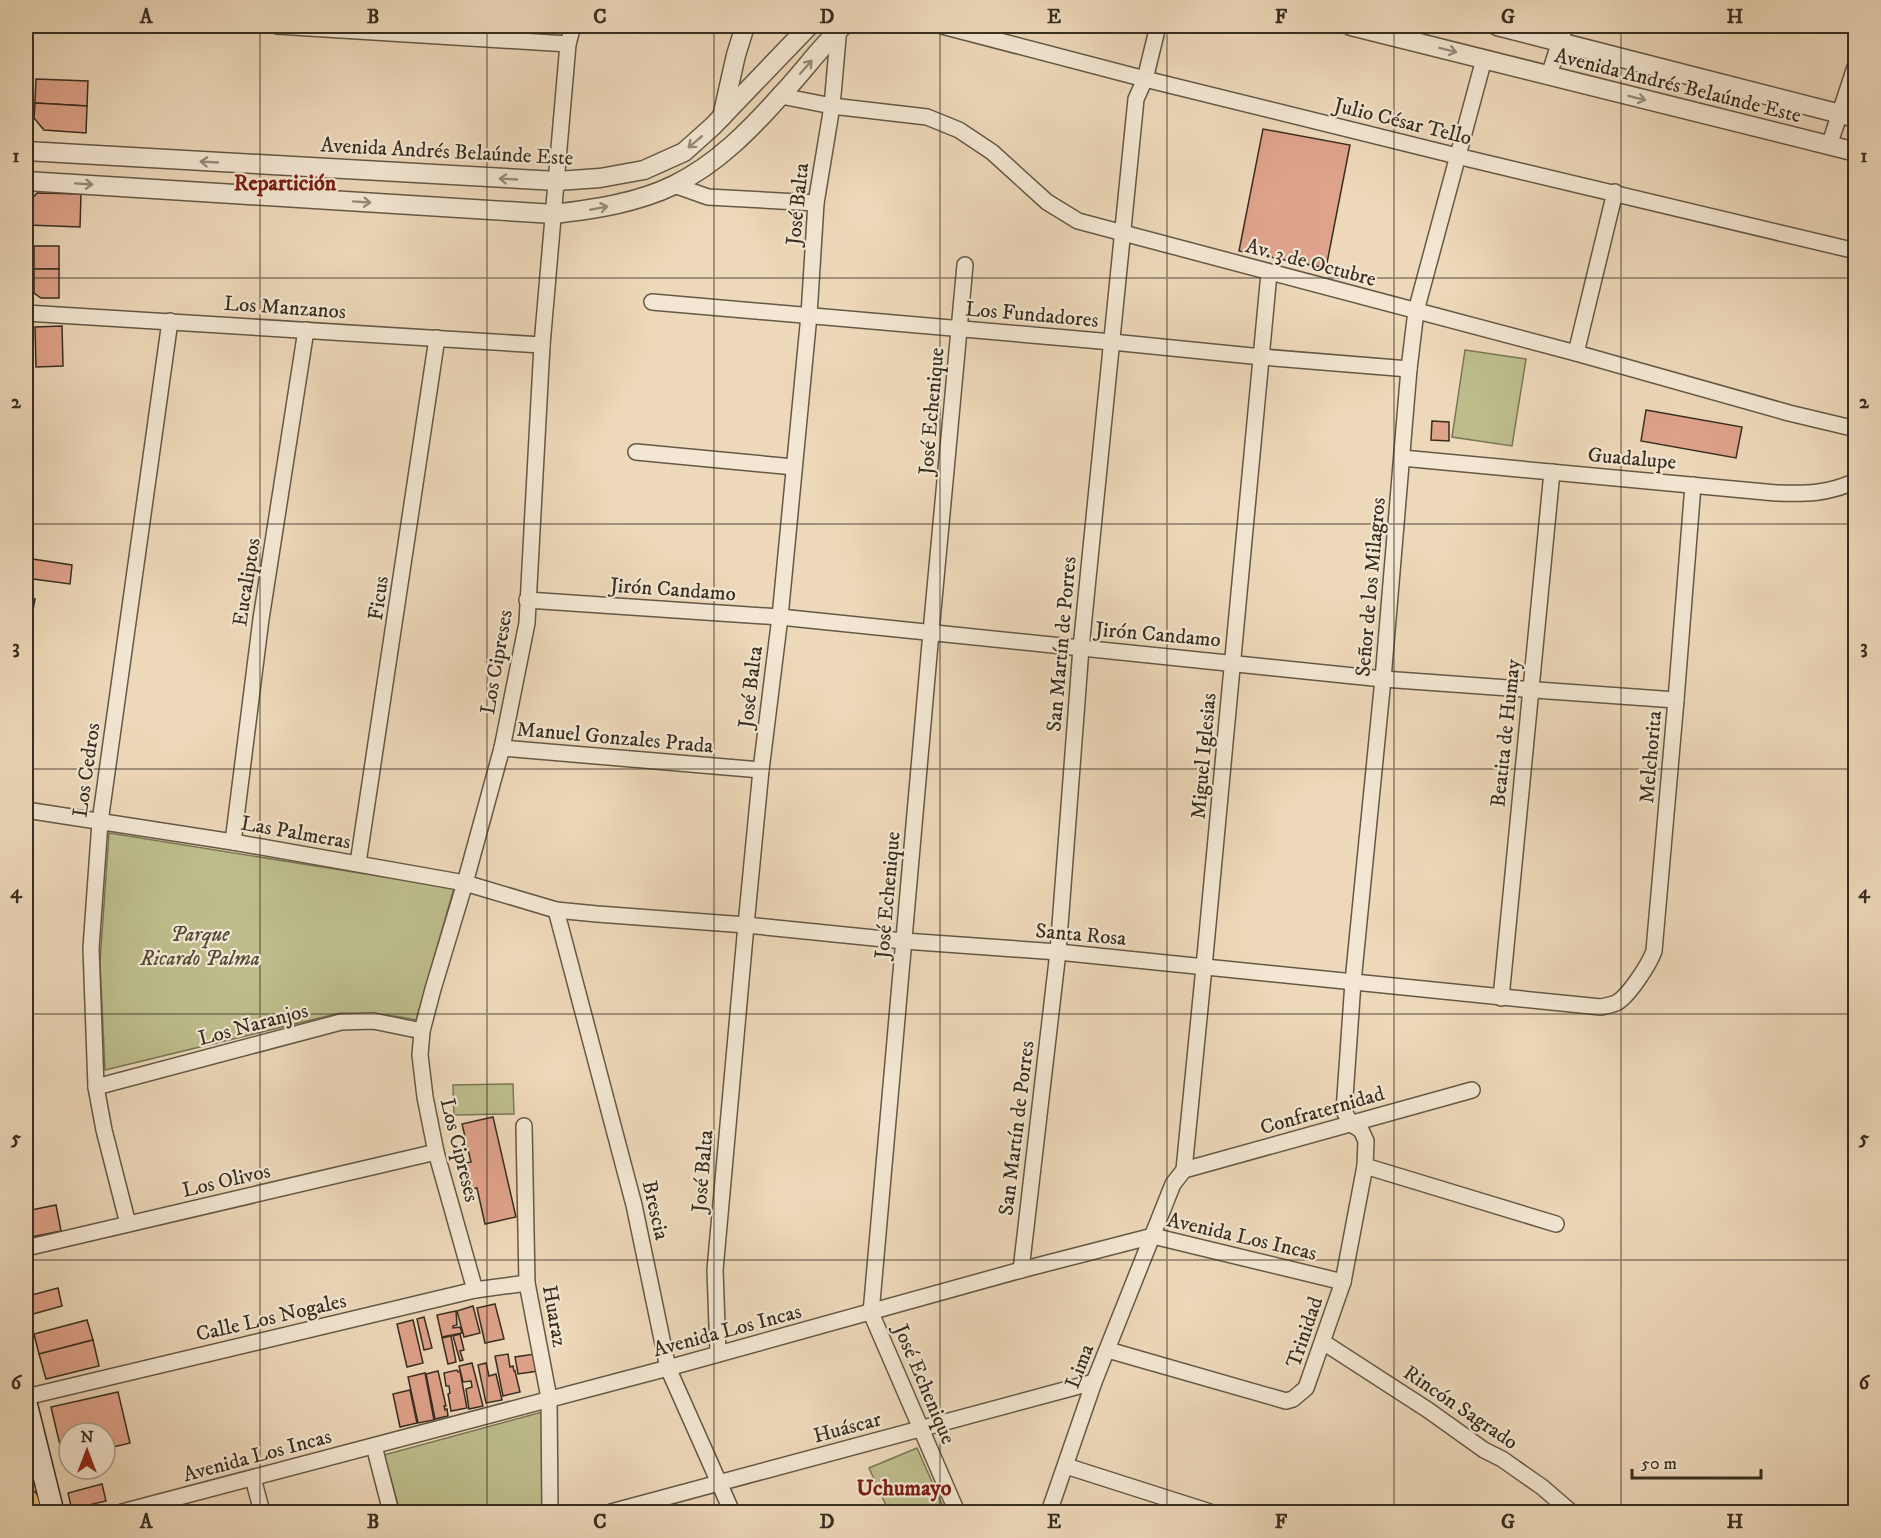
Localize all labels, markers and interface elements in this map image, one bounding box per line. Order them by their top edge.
text: A [139,5,154,30]
text: B [367,5,379,30]
text: C [593,5,607,30]
text: D [820,5,835,30]
text: E [1047,5,1061,30]
text: F [1275,5,1288,30]
text: G [1501,5,1515,30]
text: H [1727,5,1744,30]
street label: Avenida Andrés Belaúnde Este [1552,43,1804,129]
one-way arrow [1439,45,1458,56]
one-way arrow [800,59,813,75]
street label: Julio César Tello [1329,92,1474,152]
one-way arrow [1628,92,1647,104]
street label: Avenida Andrés Belaúnde Este [320,132,574,172]
one-way arrow [688,135,703,149]
text: 1 [12,144,20,169]
text: 1 [1860,144,1868,169]
one-way arrow [199,156,219,167]
street label: José Balta [781,162,815,248]
district label: Repartición [234,170,337,197]
one-way arrow [499,173,519,184]
one-way arrow [73,179,93,190]
one-way arrow [352,196,372,207]
one-way arrow [588,202,608,213]
street label: Av. 3 de Octubre [1243,233,1379,293]
street label: Los Manzanos [223,291,347,325]
street label: Los Fundadores [964,296,1100,334]
street label: José Echenique [913,346,951,478]
text: 2 [11,390,22,415]
text: 2 [1859,390,1870,415]
street label: Guadalupe [1587,442,1678,476]
street label: Señor de los Milagros [1350,496,1392,678]
street label: Eucaliptos [227,536,267,628]
street label: San Martín de Porres [1041,555,1083,733]
street label: Jirón Candamo [607,572,737,607]
street label: Ficus [363,574,395,622]
street label: Los Cipreses [475,608,519,717]
street label: Jirón Candamo [1092,616,1222,653]
text: 3 [12,635,20,660]
text: 3 [1860,635,1868,660]
street label: José Balta [733,645,769,732]
street label: Beatita de Humay [1485,657,1527,808]
street label: Miguel Iglesias [1186,692,1222,820]
street label: Melchorita [1634,710,1668,804]
street label: Manuel Gonzales Prada [516,716,714,760]
street label: Los Cedros [68,721,106,819]
street label: Las Palmeras [239,811,353,855]
street label: José Echenique [869,830,907,962]
text: 4 [10,880,23,905]
text: 4 [1858,880,1871,905]
street label: Santa Rosa [1034,918,1127,952]
park label: Parque Ricardo Palma [139,922,260,972]
street label: Los Naranjos [196,998,311,1052]
street label: San Martín de Porres [993,1039,1041,1217]
street label: Confraternidad [1257,1081,1388,1141]
street label: Los Cipreses [434,1096,484,1205]
text: 5 [10,1126,21,1151]
text: 5 [1858,1126,1869,1151]
street label: José Balta [686,1129,720,1215]
street label: Los Olivos [180,1158,273,1204]
street label: Brescia [636,1178,674,1242]
street label: Avenida Los Incas [1165,1207,1319,1267]
street label: Huaraz [536,1283,572,1349]
street label: Calle Los Nogales [193,1288,349,1348]
street label: Trinidad [1281,1293,1329,1371]
street label: Avenida Los Incas [650,1299,804,1363]
street label: José Echenique [886,1319,961,1448]
street label: Lima [1060,1341,1100,1392]
street label: Rincón Sagrado [1398,1360,1523,1456]
text: 6 [11,1371,23,1396]
text: 6 [1859,1371,1871,1396]
street label: Huáscar [810,1406,884,1449]
north arrow [57,1421,117,1481]
street label: Avenida Los Incas [180,1424,334,1488]
text: N [80,1427,94,1447]
scale bar [1632,1442,1761,1480]
text: 50 m [1641,1453,1677,1475]
district label: Uchumayo [857,1475,952,1502]
text: A [139,1510,154,1535]
text: B [367,1510,379,1535]
text: C [593,1510,607,1535]
text: D [820,1510,835,1535]
text: E [1047,1510,1061,1535]
text: F [1275,1510,1288,1535]
text: G [1501,1510,1515,1535]
text: H [1727,1510,1744,1535]

